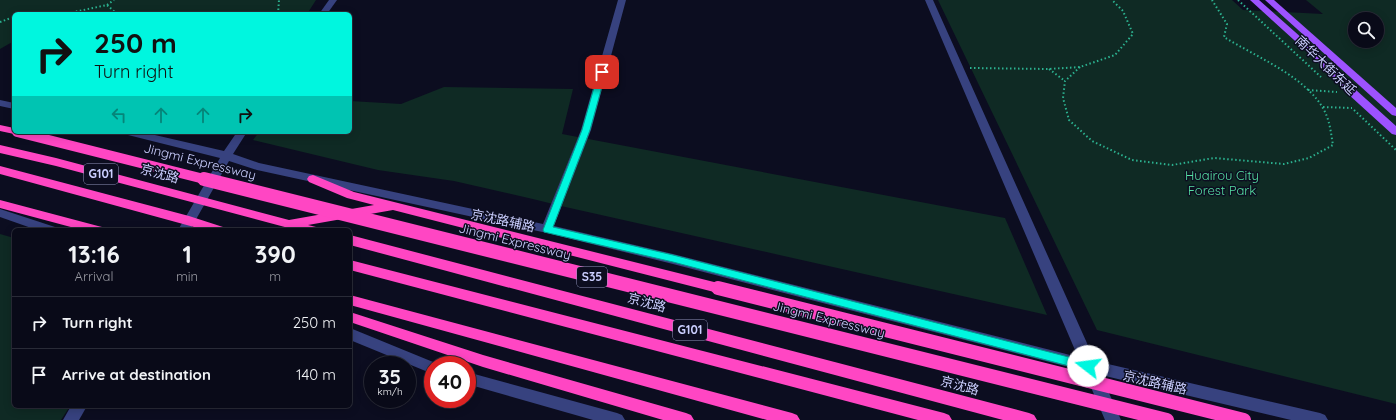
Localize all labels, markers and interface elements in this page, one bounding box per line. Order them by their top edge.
map controls [1348,12,1384,48]
button: search [1348,12,1384,48]
text: 250 m [94,25,177,60]
icon: right [28,28,80,80]
street label: 南华大街东延 [1292,32,1360,98]
pin [585,55,619,89]
text: Turn right [94,60,174,83]
icon: arrive [591,61,613,83]
icon: left [108,104,130,126]
icon: ahead [150,104,172,126]
icon: ahead [192,104,214,126]
icon: right [234,104,256,126]
street label: Jingmi Expressway [142,139,258,183]
street label: 京沈路 [139,160,181,186]
road number: G101 [84,164,118,184]
park label: Huairou City Forest Park [1185,167,1259,198]
street label: 京沈路辅路 [470,205,536,235]
street label: Jingmi Expressway [457,219,573,263]
text: 13:16 [68,239,120,269]
text: 1 [182,239,192,269]
text: 390 [254,239,296,269]
road number: S35 [577,267,607,287]
text: Arrival [75,268,113,284]
text: min [176,268,198,284]
text: m [269,268,281,284]
street label: 京沈路 [626,289,668,315]
street label: Jingmi Expressway [771,297,887,341]
icon: right [28,312,50,334]
text: Turn right [62,313,133,332]
text: 250 m [293,313,336,332]
road number: G101 [673,320,707,340]
position arrow [1067,345,1109,387]
speed limit sign: 40 [424,356,476,408]
icon: arrive [28,364,50,386]
text: 35 [379,364,401,389]
text: Arrive at destination [62,365,211,384]
text: 140 m [296,365,336,384]
street label: 京沈路辅路 [1122,367,1188,397]
street label: 京沈路 [939,372,981,398]
text: km/h [377,385,403,398]

